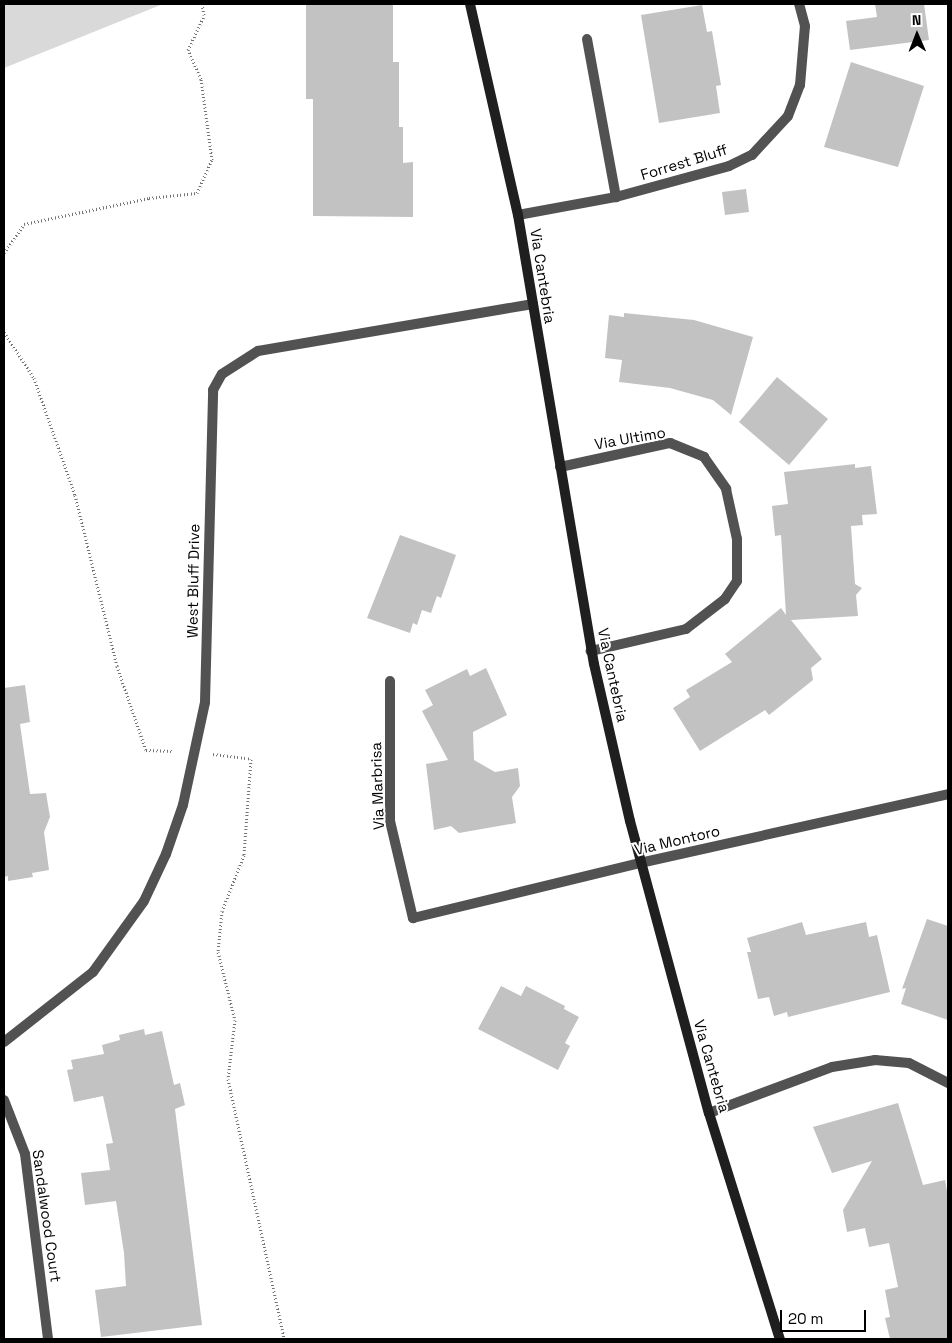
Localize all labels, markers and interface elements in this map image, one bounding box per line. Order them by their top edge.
north arrow [892,10,942,60]
text: N [912,11,922,29]
street label: Forrest Bluff [638,140,730,184]
street label: Via Cantebria [527,227,559,325]
street label: Via Ultimo [593,423,667,453]
street label: West Bluff Drive [183,524,203,638]
street label: Via Cantebria [594,626,632,724]
street label: Via Marbrisa [366,742,388,830]
street label: Via Montoro [632,821,722,859]
street label: Via Cantebria [690,1017,734,1115]
street label: Sandalwood Court [29,1149,65,1283]
scale bar [782,1300,868,1332]
text: 20 m [788,1309,823,1328]

